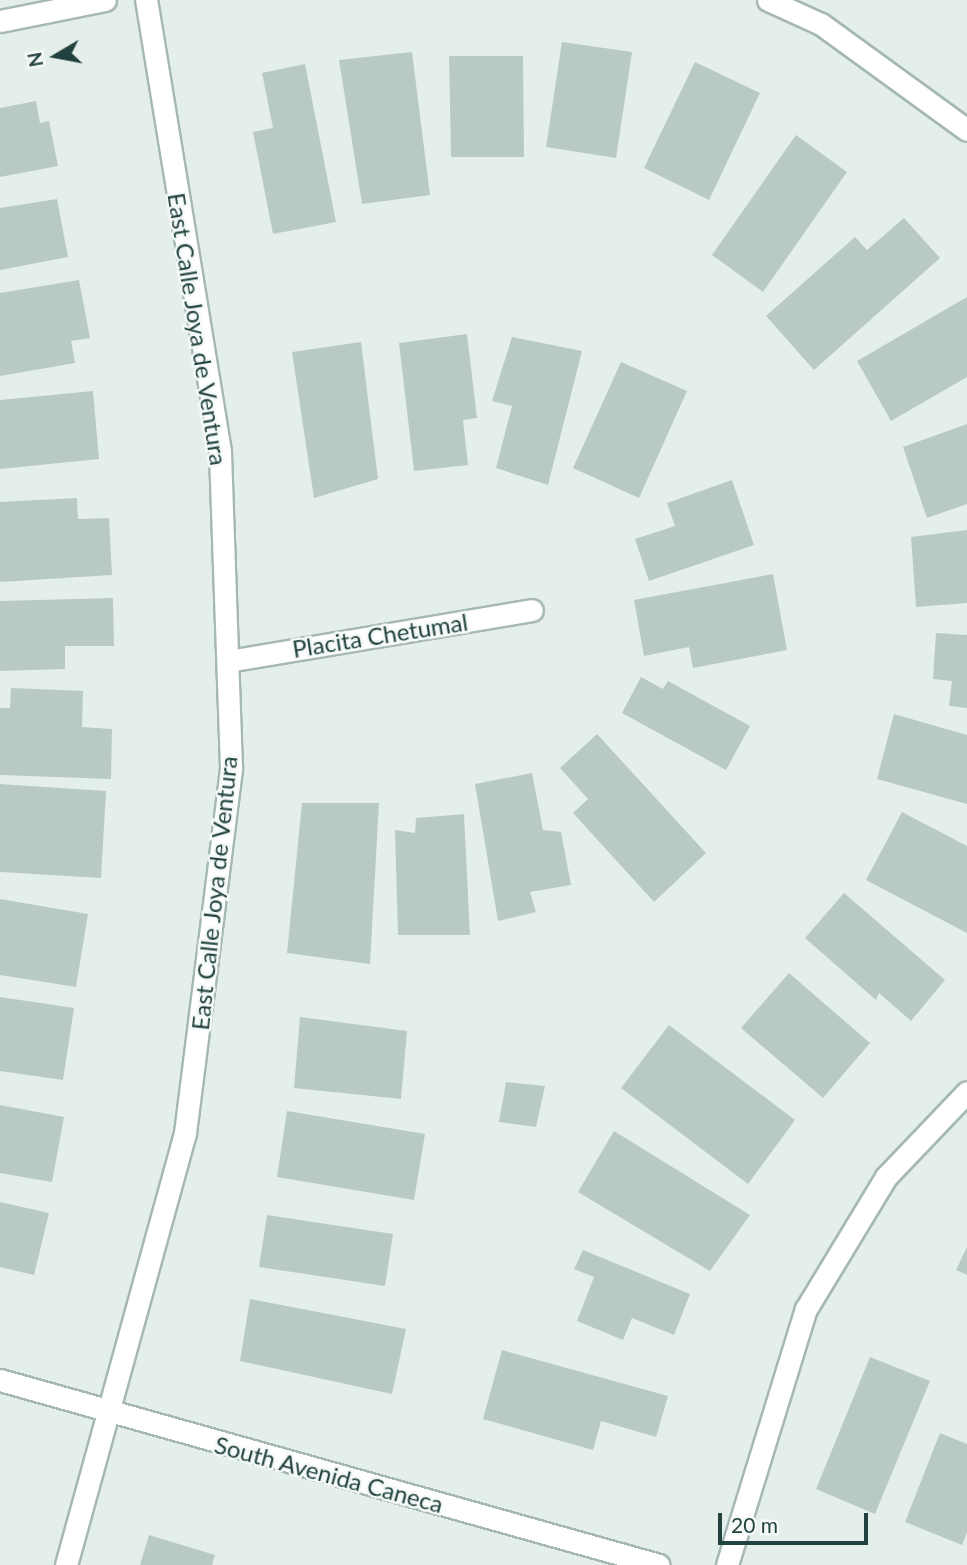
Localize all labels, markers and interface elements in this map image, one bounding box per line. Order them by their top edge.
north arrow [21,21,91,91]
text: N [22,51,47,69]
street label: East Calle Joya de Ventura [162,190,234,468]
street label: Placita Chetumal [290,607,470,663]
street label: East Calle Joya de Ventura [185,754,243,1032]
street label: South Avenida Caneca [211,1430,447,1518]
scale bar [722,1498,872,1542]
text: 20 m [731,1512,778,1537]

